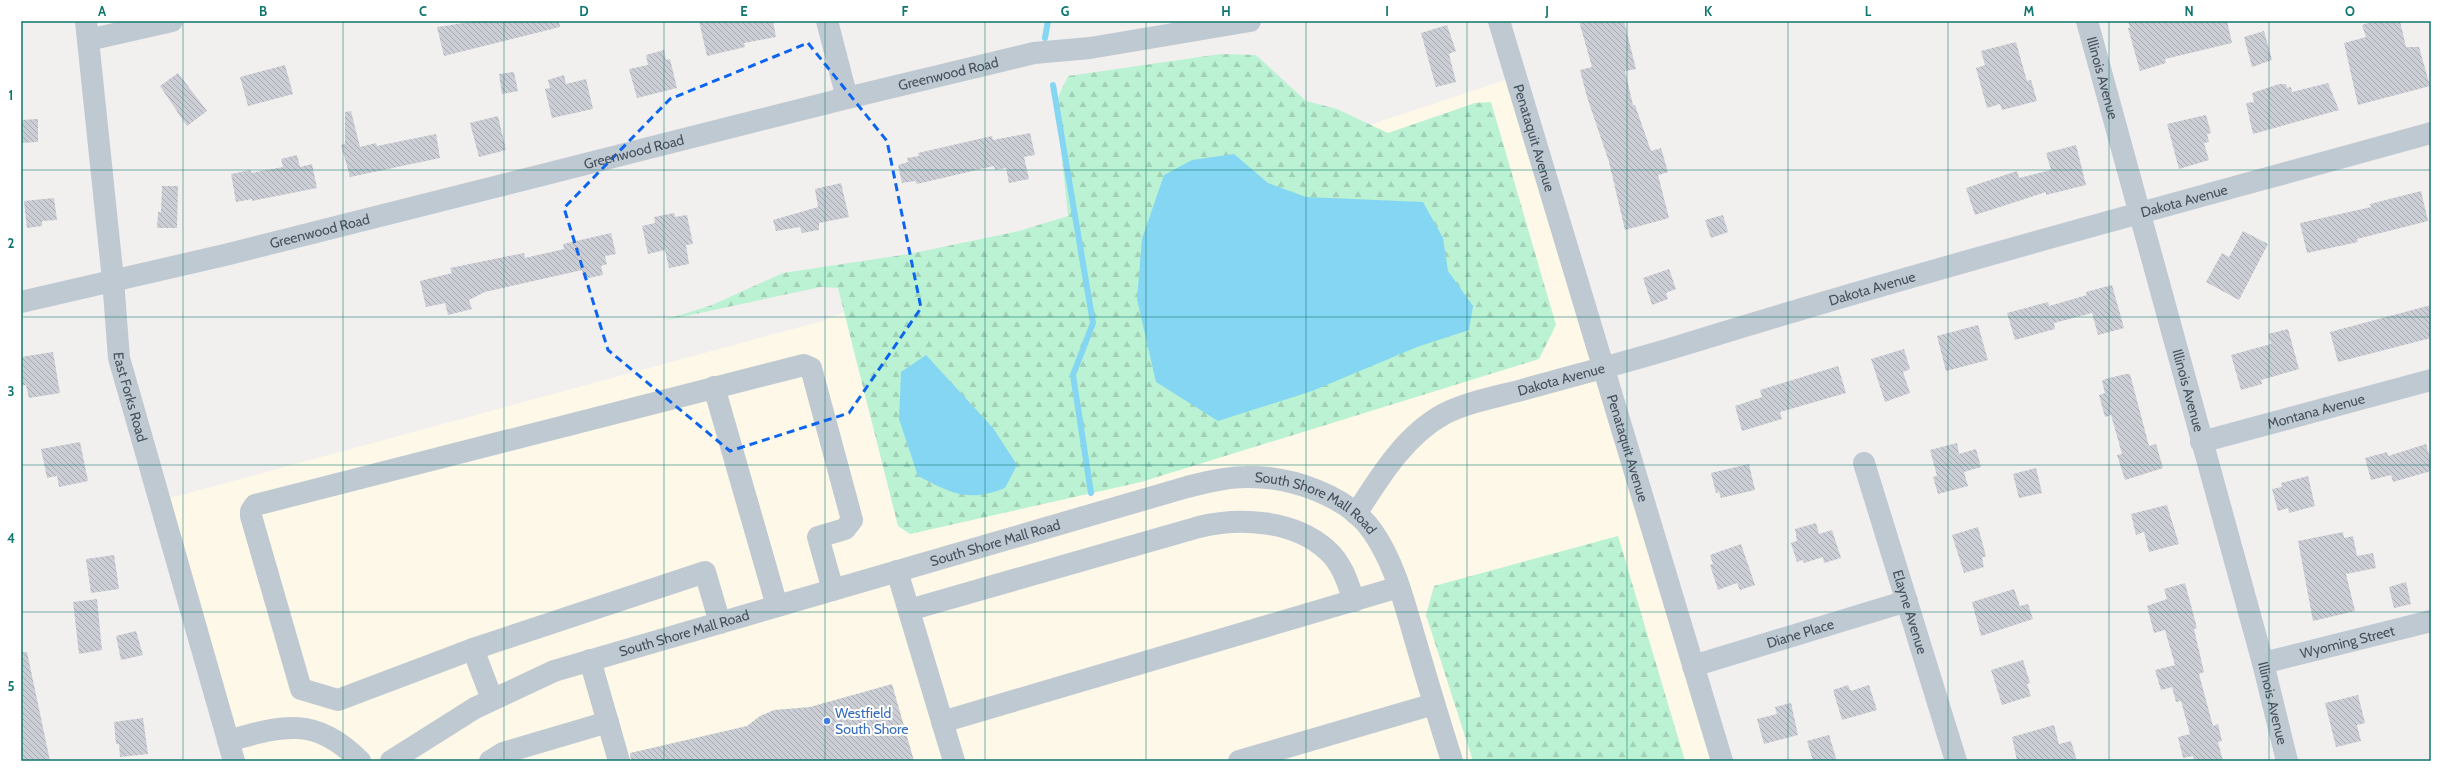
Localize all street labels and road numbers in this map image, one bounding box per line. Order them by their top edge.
street label: Illinois Avenue [2083,35,2123,121]
street label: Greenwood Road [896,53,1000,94]
street label: Penataquit Avenue [1510,82,1559,194]
street label: Greenwood Road [582,131,686,173]
street label: Dakota Avenue [2139,180,2230,221]
street label: Greenwood Road [268,210,372,252]
street label: Dakota Avenue [1827,267,1918,310]
street label: Illinois Avenue [2168,347,2208,434]
street label: East Forks Road [110,351,151,444]
street label: Dakota Avenue [1516,359,1607,400]
street label: Montana Avenue [2265,389,2367,433]
street label: Penataquit Avenue [1603,392,1652,504]
street label: South Shore Mall Road [1254,468,1381,538]
street label: South Shore Mall Road [928,515,1062,570]
street label: Elayne Avenue [1889,568,1931,656]
street label: South Shore Mall Road [617,606,751,661]
street label: Diane Place [1764,615,1836,652]
street label: Wyoming Street [2298,621,2397,662]
street label: Illinois Avenue [2254,660,2292,747]

